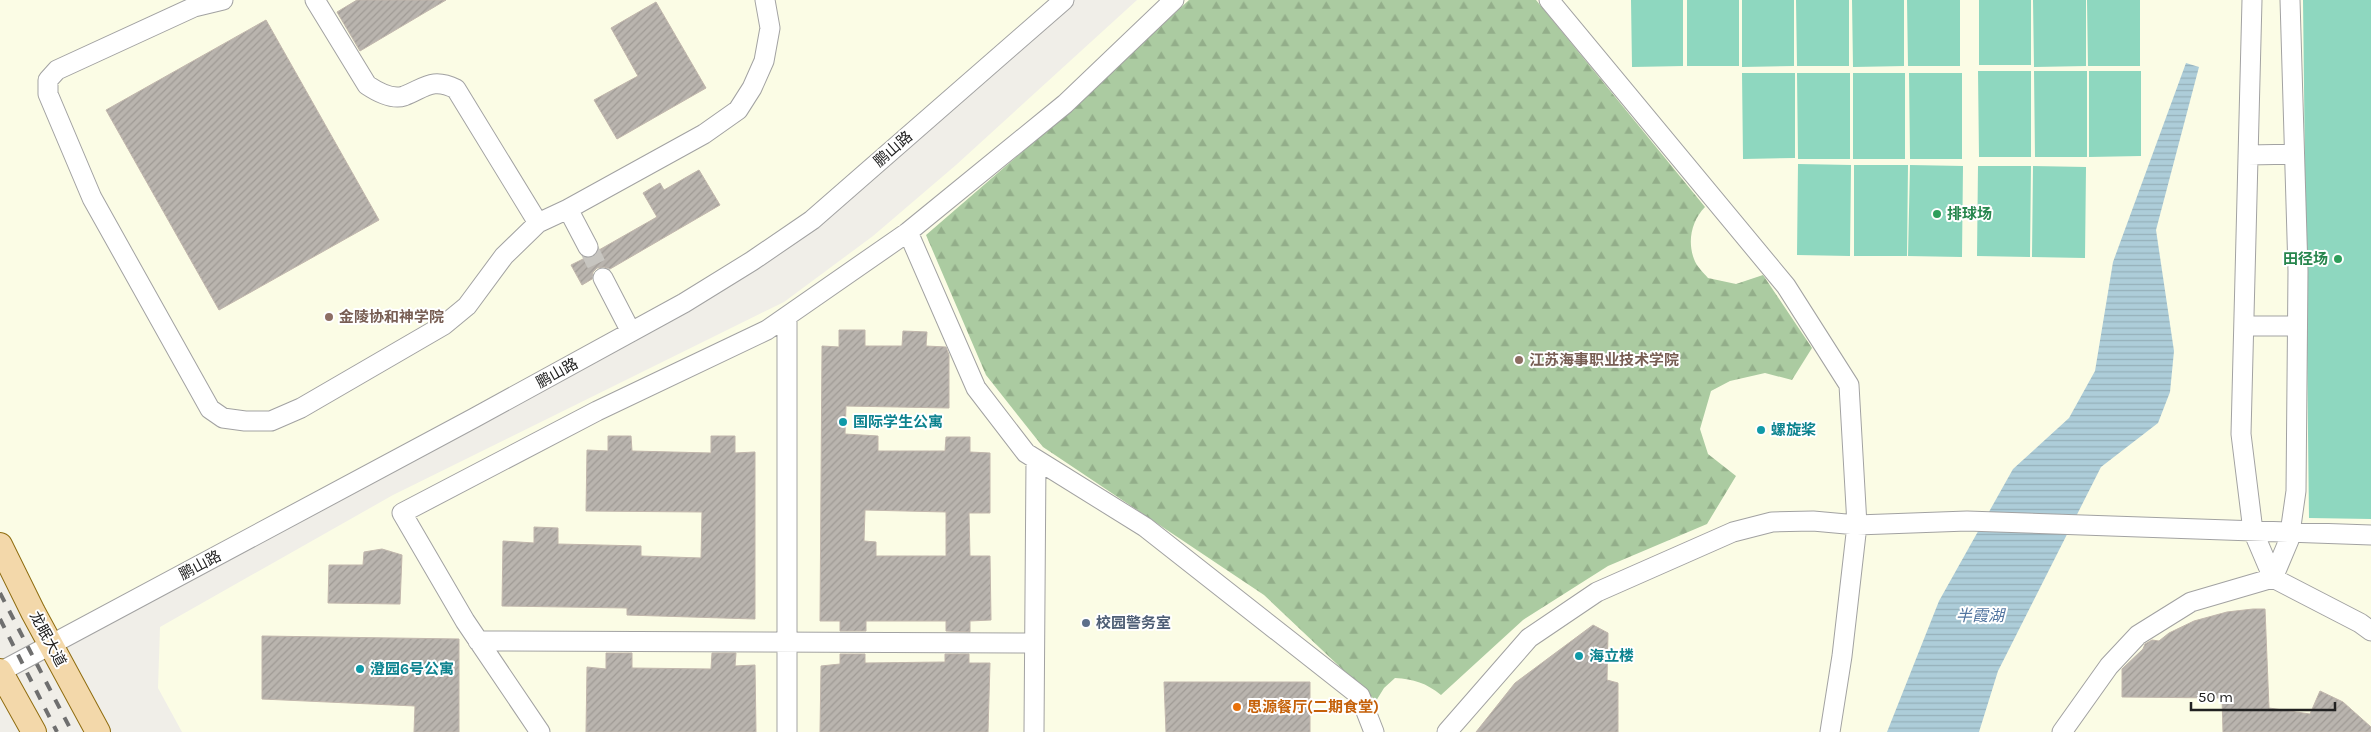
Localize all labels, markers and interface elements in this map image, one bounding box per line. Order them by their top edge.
street label: 鹏山路 [870,127,916,171]
place label: 排球场 [1947,205,1992,223]
marker: 排球场 [1931,208,1943,220]
place label: 田径场 [2283,250,2328,268]
marker: 田径场 [2332,253,2344,265]
place label: 金陵协和神学院 [339,308,444,326]
marker: 金陵协和神学院 [323,311,335,323]
place label: 江苏海事职业技术学院 [1529,351,1679,369]
street label: 鹏山路 [533,354,581,392]
marker: 江苏海事职业技术学院 [1513,354,1525,366]
place label: 国际学生公寓 [853,413,943,431]
marker: 国际学生公寓 [837,416,849,428]
place label: 螺旋桨 [1771,421,1816,439]
marker: 螺旋桨 [1755,424,1767,436]
street label: 鹏山路 [176,546,224,584]
water label: 半霞湖 [1956,606,2007,625]
street label: 龙眠大道 [26,608,70,670]
place label: 校园警务室 [1096,614,1171,632]
marker: 校园警务室 [1080,617,1092,629]
place label: 海立楼 [1589,647,1634,665]
marker: 海立楼 [1573,650,1585,662]
place label: 澄园6号公寓 [370,660,454,678]
marker: 澄园6号公寓 [354,663,366,675]
scale bar [2191,680,2335,712]
text: 50 m [2198,688,2233,706]
place label: 思源餐厅(二期食堂) [1247,698,1379,716]
marker: 思源餐厅(二期食堂) [1231,701,1243,713]

